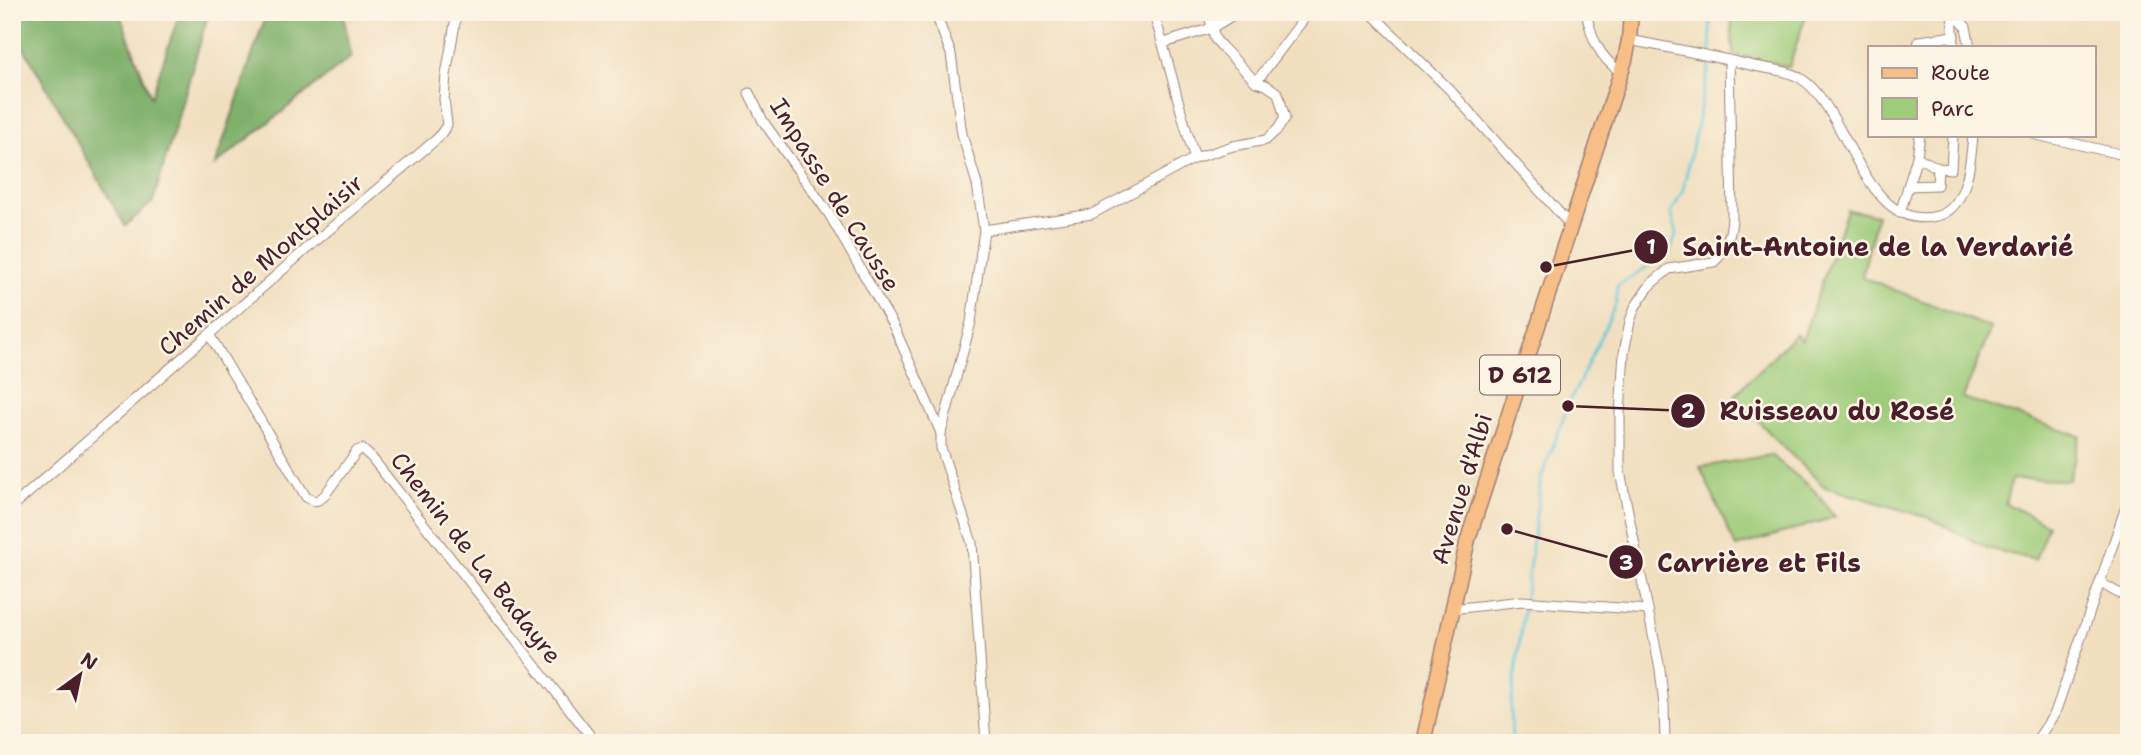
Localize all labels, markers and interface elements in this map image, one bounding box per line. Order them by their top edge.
legend [1868,46,2096,136]
text: Route [1931,59,1990,87]
street label: Impasse de Causse [763,92,907,298]
text: Parc [1931,95,1974,123]
street label: Chemin de Montplaisir [152,167,370,363]
callout: Saint-Antoine de la Verdarié [1633,223,2088,270]
text: Saint-Antoine de la Verdarié [1682,229,2074,264]
text: 1 [1646,233,1656,261]
road number: D 612 [1480,356,1560,394]
callout: Ruisseau du Rosé [1670,387,1969,434]
text: Ruisseau du Rosé [1719,393,1955,428]
text: 2 [1681,397,1696,425]
street label: Avenue d'Albi [1424,409,1500,569]
street label: Chemin de La Badayre [383,446,569,670]
callout: Carrière et Fils [1609,539,1875,586]
text: Carrière et Fils [1657,545,1861,580]
text: 3 [1619,549,1633,577]
north arrow [46,640,116,710]
text: N [76,647,102,676]

